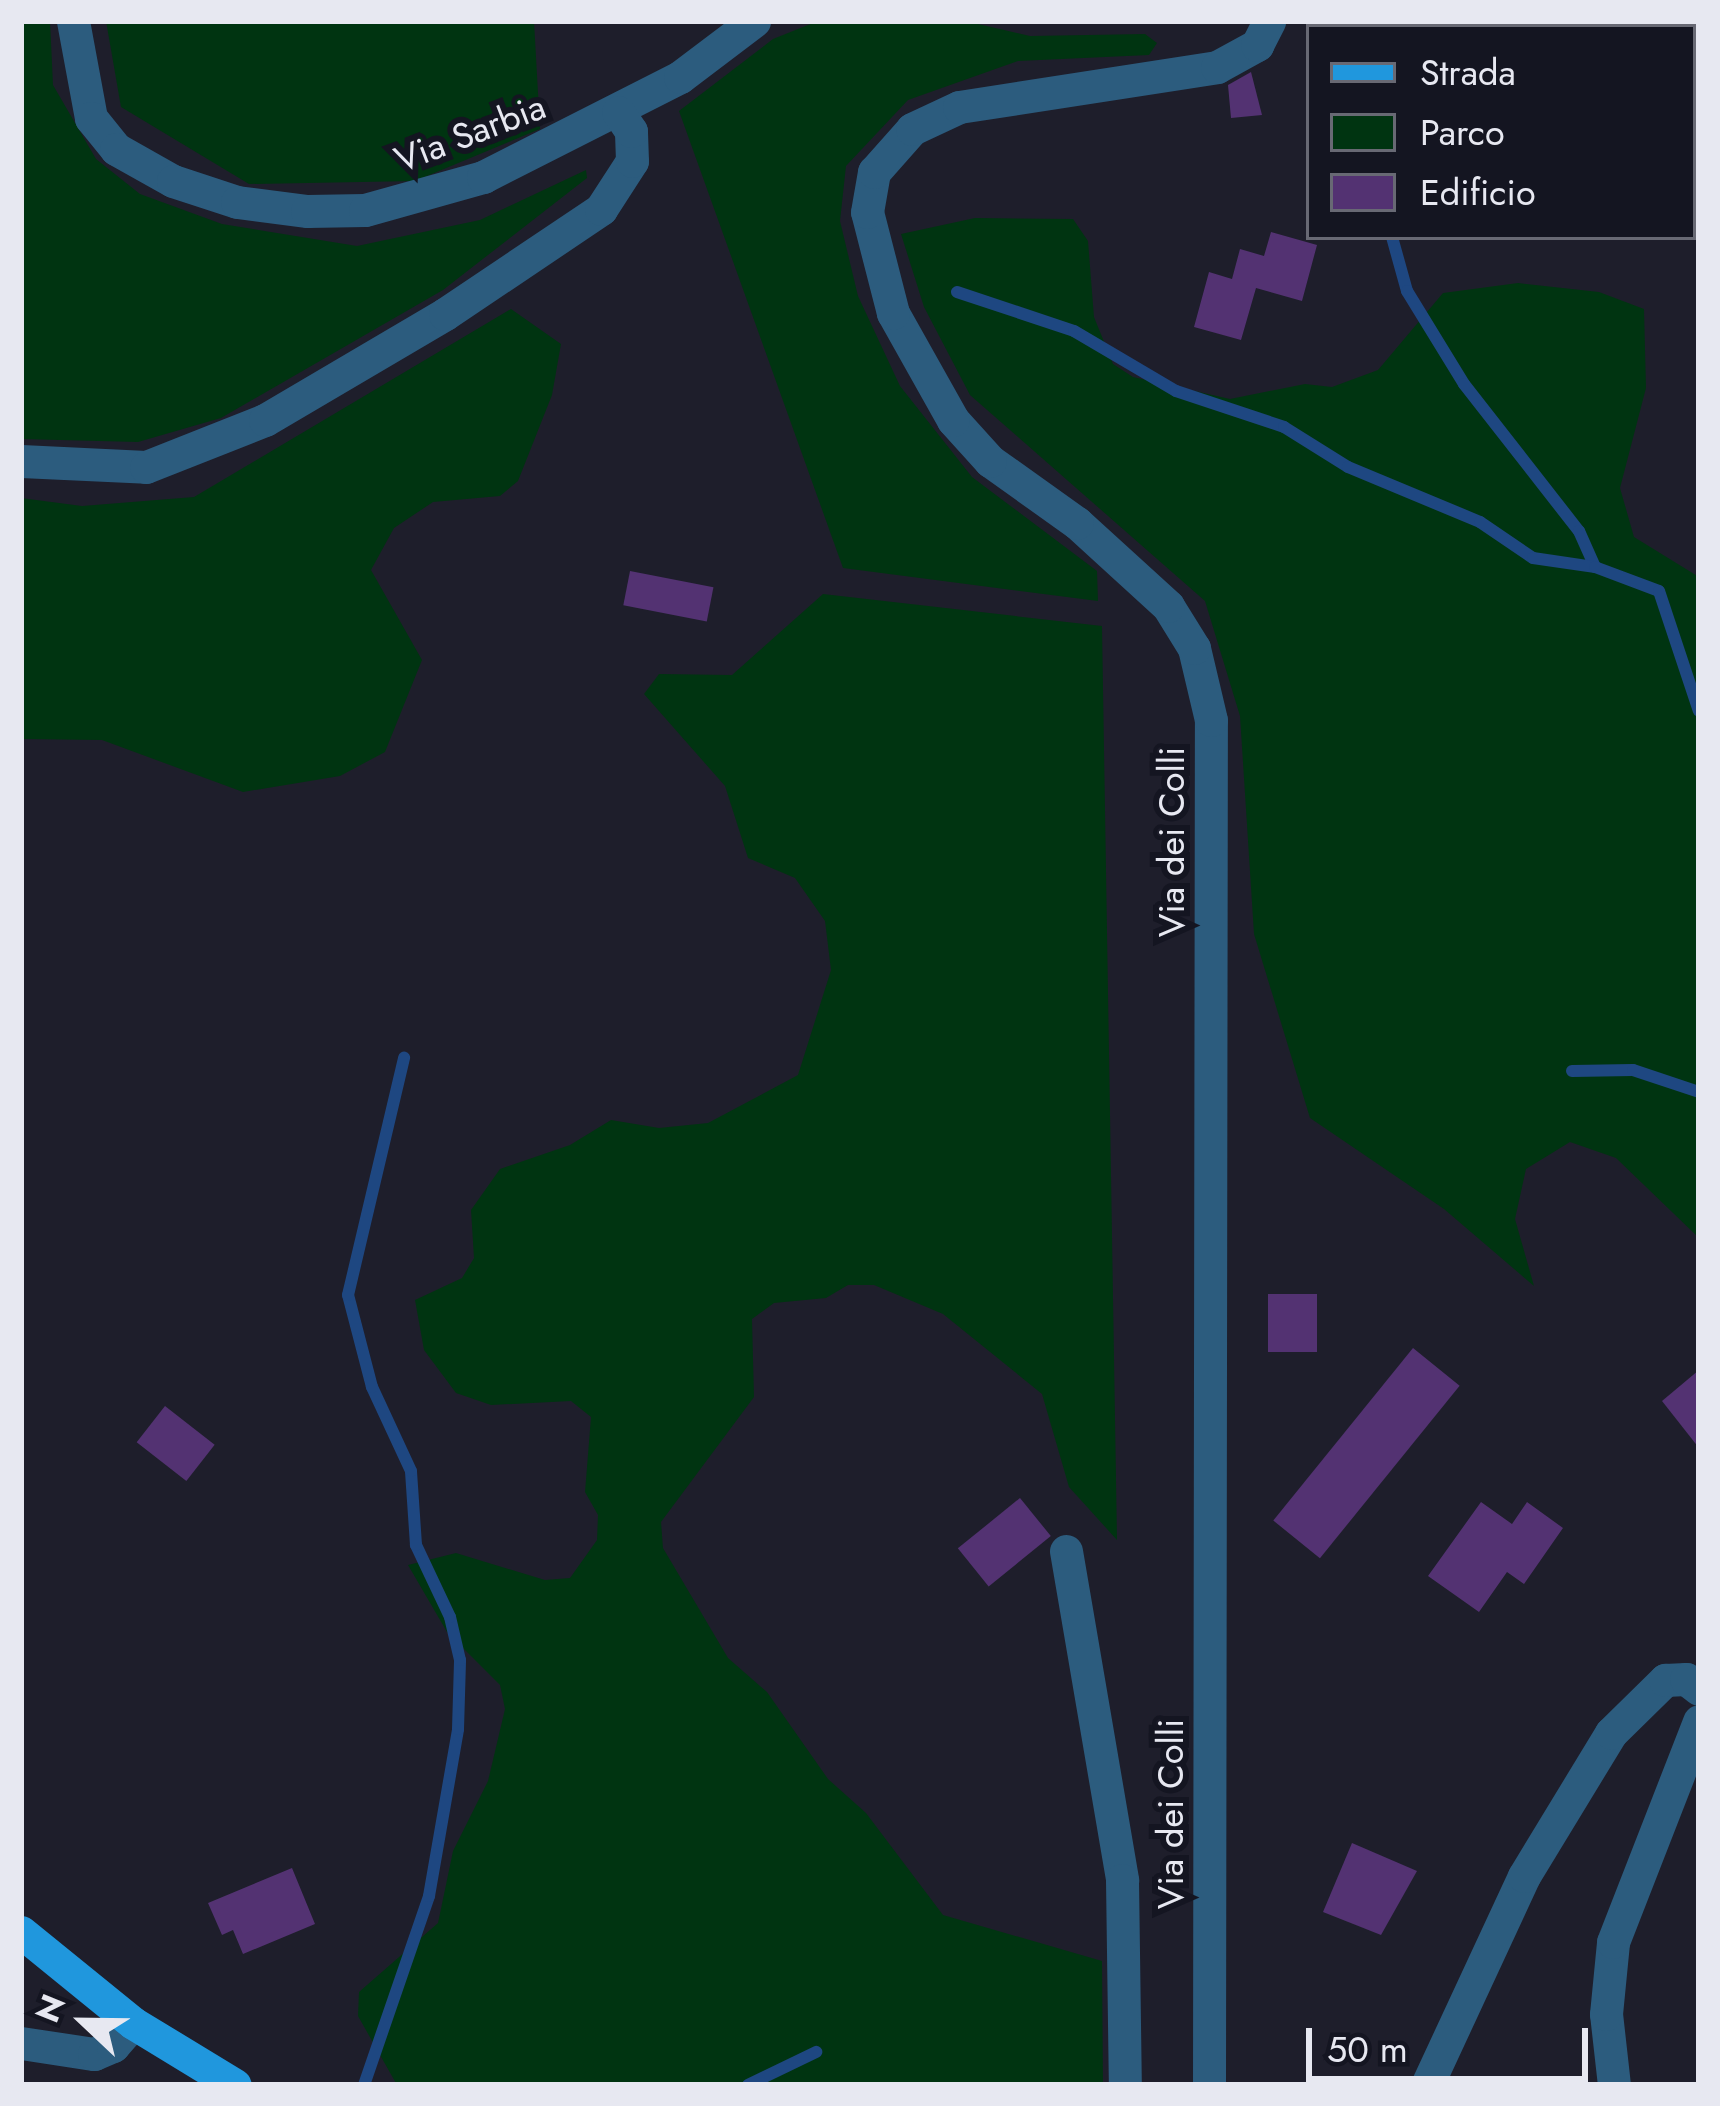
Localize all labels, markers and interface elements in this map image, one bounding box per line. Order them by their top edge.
legend [1306,24,1696,240]
text: Strada [1420,46,1516,98]
street label: Via Sarbia [389,85,551,181]
text: Parco [1420,106,1505,158]
text: Edificio [1420,166,1536,218]
street label: Via dei Colli [1150,747,1194,937]
street label: Via dei Colli [1149,1719,1193,1909]
north arrow [24,1962,144,2082]
text: N [23,1987,77,2029]
scale bar [1312,2004,1594,2078]
text: 50 m [1327,2023,1408,2075]

